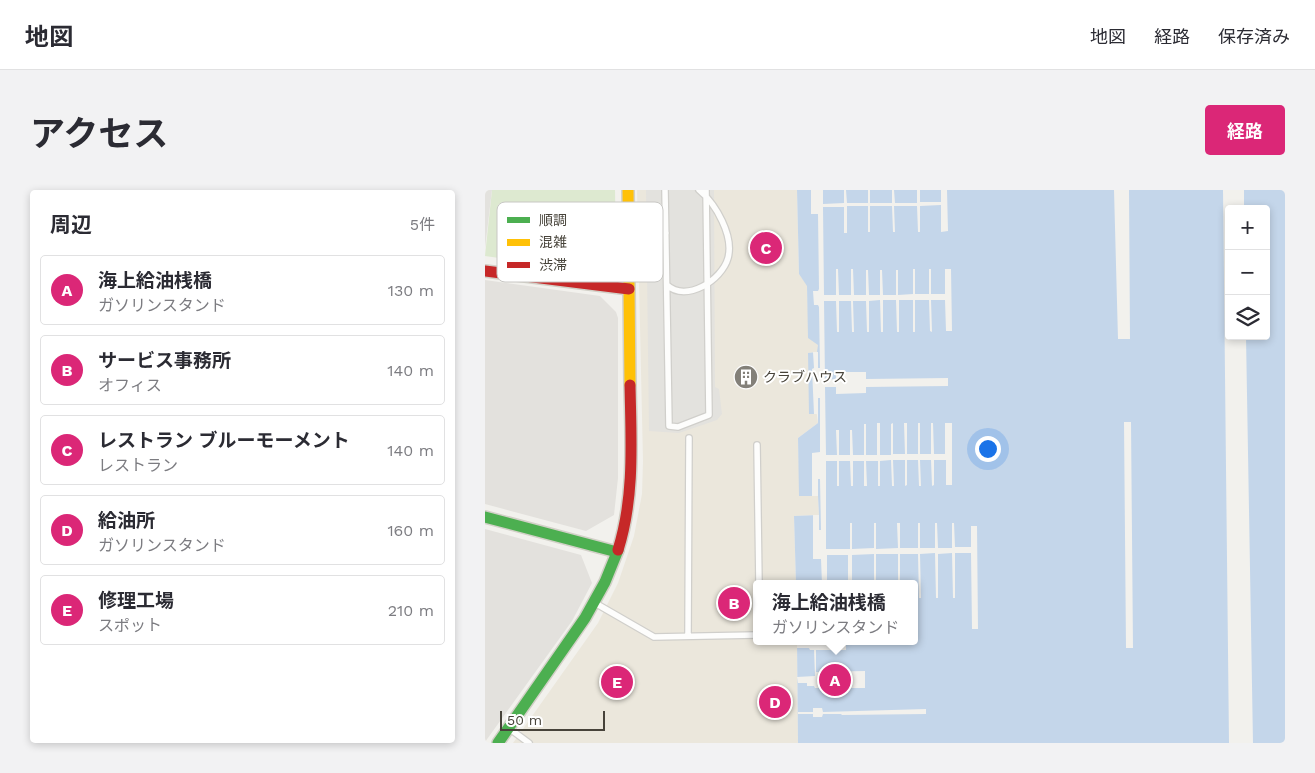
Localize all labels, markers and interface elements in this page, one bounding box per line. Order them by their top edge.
text: 地図 [25,23,73,51]
text: 地図 [1090,26,1126,47]
text: 経路 [1154,26,1190,47]
text: 保存済み [1218,26,1290,47]
button: 経路 [1205,105,1285,155]
text: アクセス [30,113,168,155]
legend [497,202,663,282]
map controls [1225,205,1270,340]
button: + [1225,205,1270,250]
text: 周辺 [50,212,92,237]
text: 順調 [539,212,567,228]
text: 5件 [410,215,435,234]
pin: C [750,229,782,267]
text: 混雑 [539,234,567,250]
button: − [1225,250,1270,295]
text: 渋滞 [539,257,567,273]
text: 海上給油桟橋 [98,269,212,292]
text: A [62,281,72,300]
text: 130 m [388,281,434,300]
button: layers [1225,295,1270,340]
text: ガソリンスタンド [98,296,226,315]
text: サービス事務所 [98,349,231,372]
text: B [62,361,72,380]
text: 140 m [387,361,434,380]
building icon: クラブハウス [733,364,759,390]
place label: クラブハウス [763,369,847,385]
text: オフィス [98,376,162,395]
text: レストラン ブルーモーメント [98,429,350,452]
your location [975,436,1001,462]
text: C [62,441,72,460]
text: 140 m [387,441,434,460]
text: レストラン [98,456,178,475]
text: 給油所 [98,509,155,532]
text: D [61,521,73,540]
text: 160 m [387,521,434,540]
text: ガソリンスタンド [98,536,226,555]
popup [753,580,918,645]
pin: B [718,584,750,622]
text: 修理工場 [98,589,174,612]
text: 海上給油桟橋 [772,591,886,614]
text: E [62,601,72,620]
text: 210 m [388,601,434,620]
text: スポット [98,616,162,635]
text: ガソリンスタンド [772,618,899,637]
pin: A [819,661,851,699]
pin: E [601,663,633,701]
pin: D [759,683,791,721]
scale bar [500,708,605,731]
text: 50 m [507,712,542,728]

